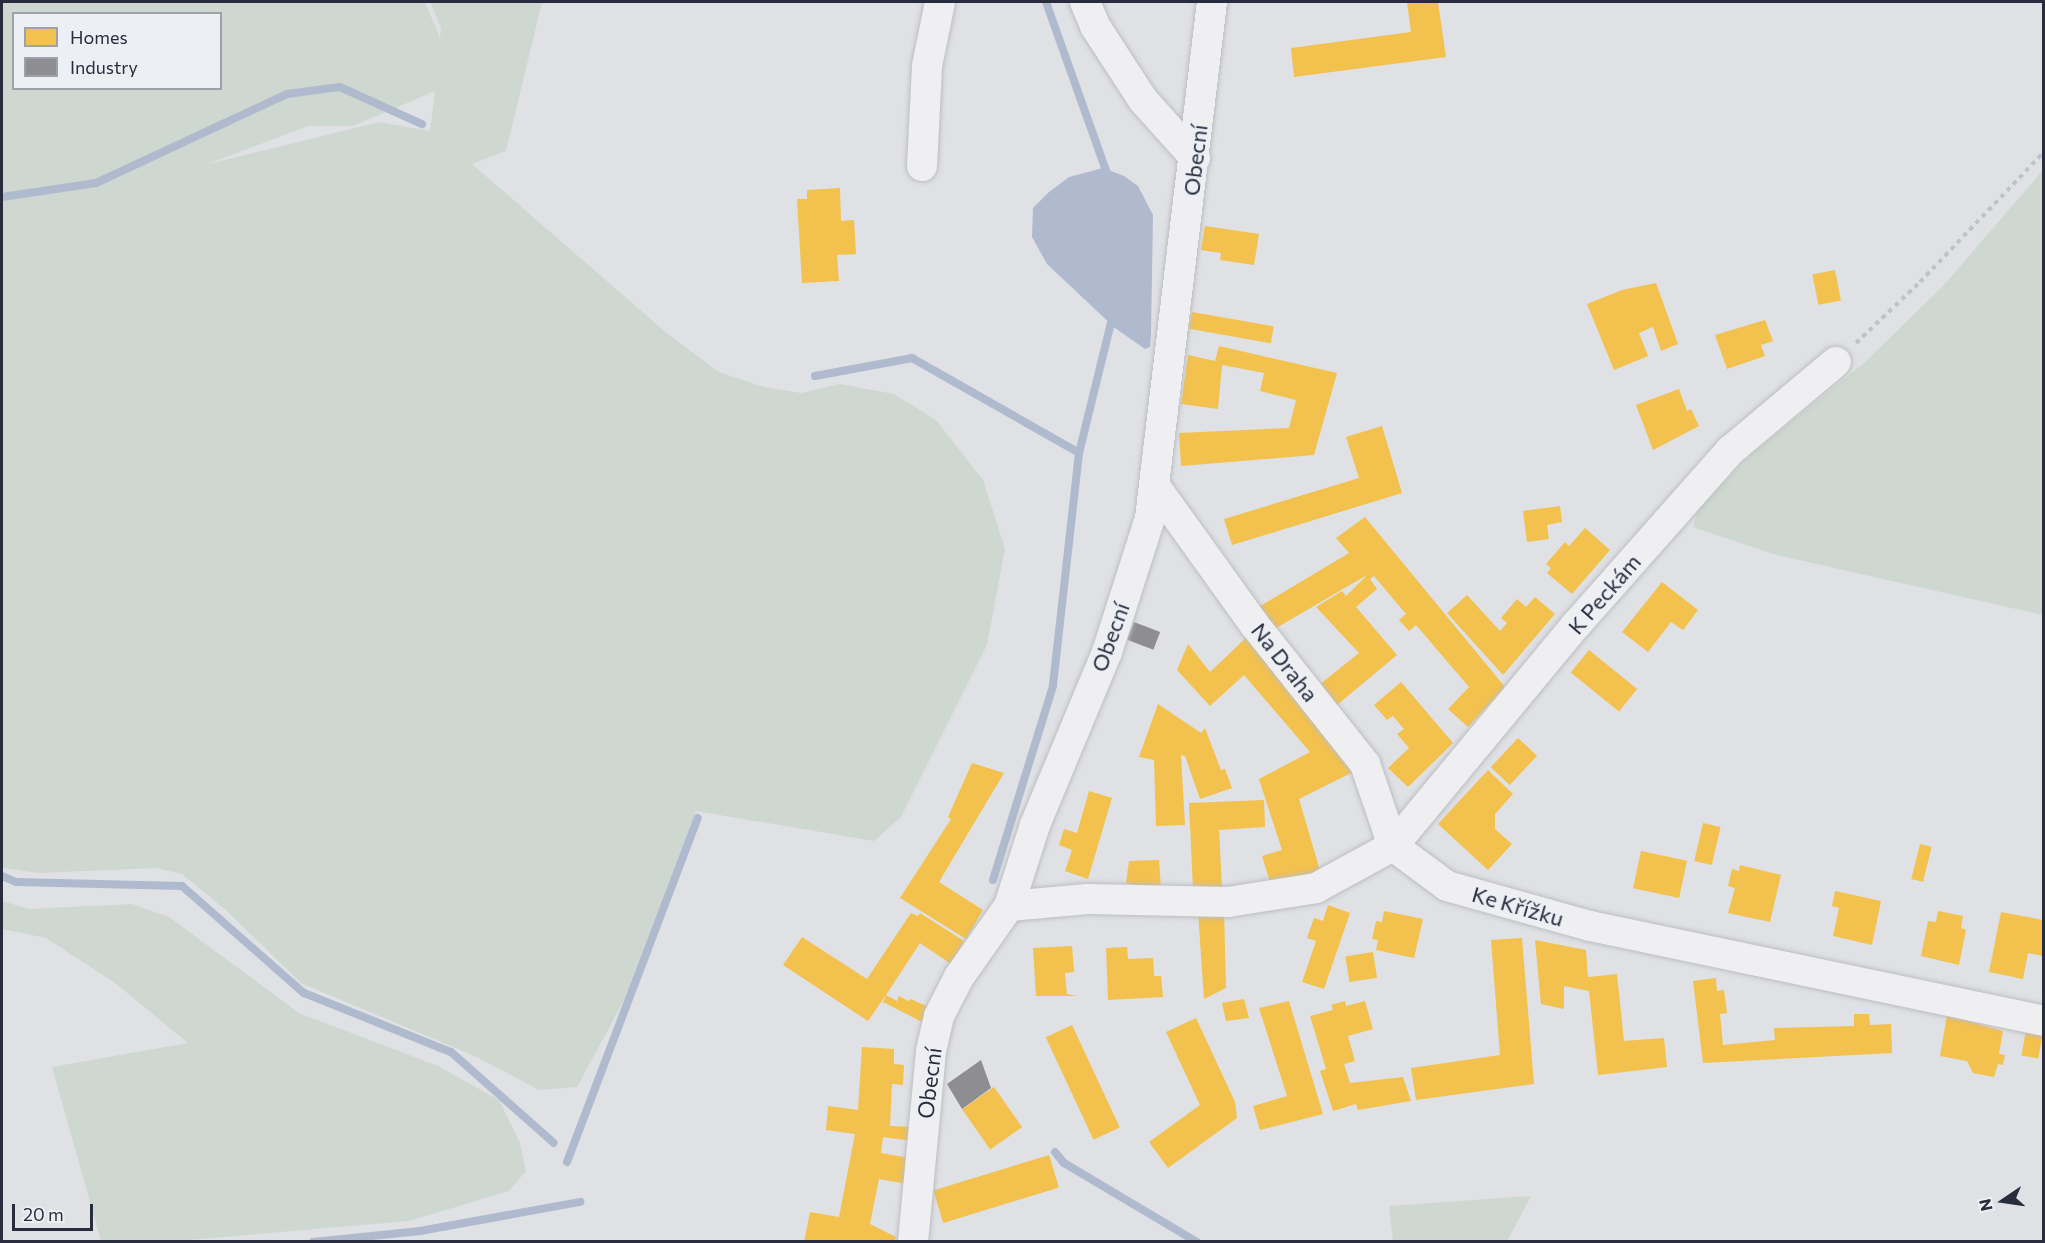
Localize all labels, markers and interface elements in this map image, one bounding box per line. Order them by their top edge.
legend [12,12,222,90]
text: Homes [70,26,128,48]
text: Industry [70,56,138,78]
street label: Obecní [1178,123,1212,197]
street label: K Peckám [1562,549,1646,639]
street label: Obecní [1085,599,1135,675]
street label: Na Draha [1246,617,1324,707]
street label: Ke Křížku [1469,880,1567,932]
street label: Obecní [912,1046,946,1120]
north arrow [1973,1171,2033,1231]
scale bar [15,1192,96,1230]
text: N [1974,1197,1996,1213]
text: 20 m [23,1203,64,1225]

